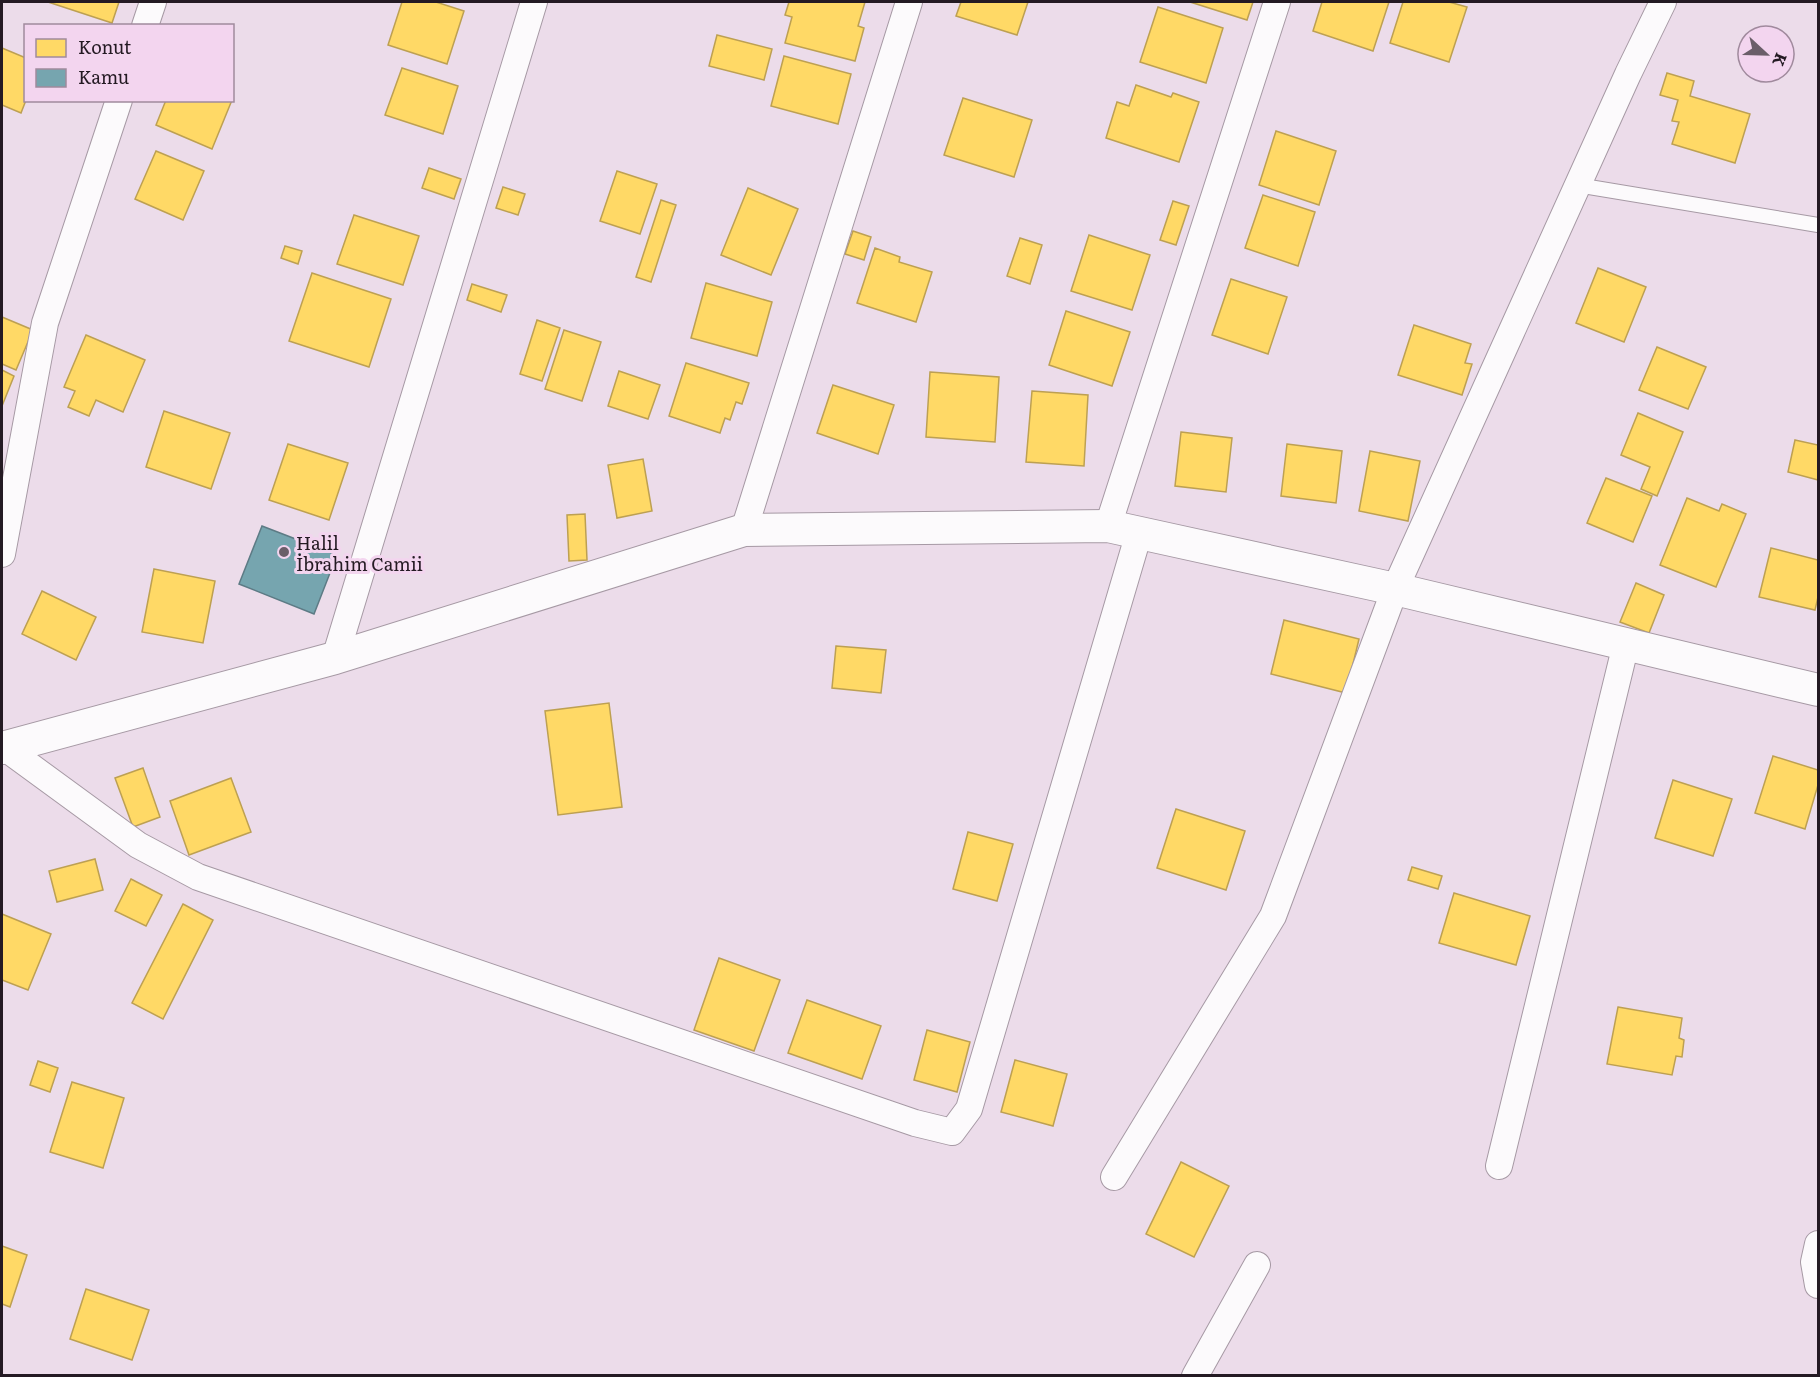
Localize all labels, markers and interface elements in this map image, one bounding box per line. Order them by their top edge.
legend [24,24,234,102]
north arrow [1736,24,1796,84]
text: Konut [78,33,132,60]
text: K [1767,50,1794,71]
text: Kamu [78,63,129,90]
place label: Halil İbrahim Camii [296,529,423,577]
marker: Halil İbrahim Camii [277,545,291,559]

